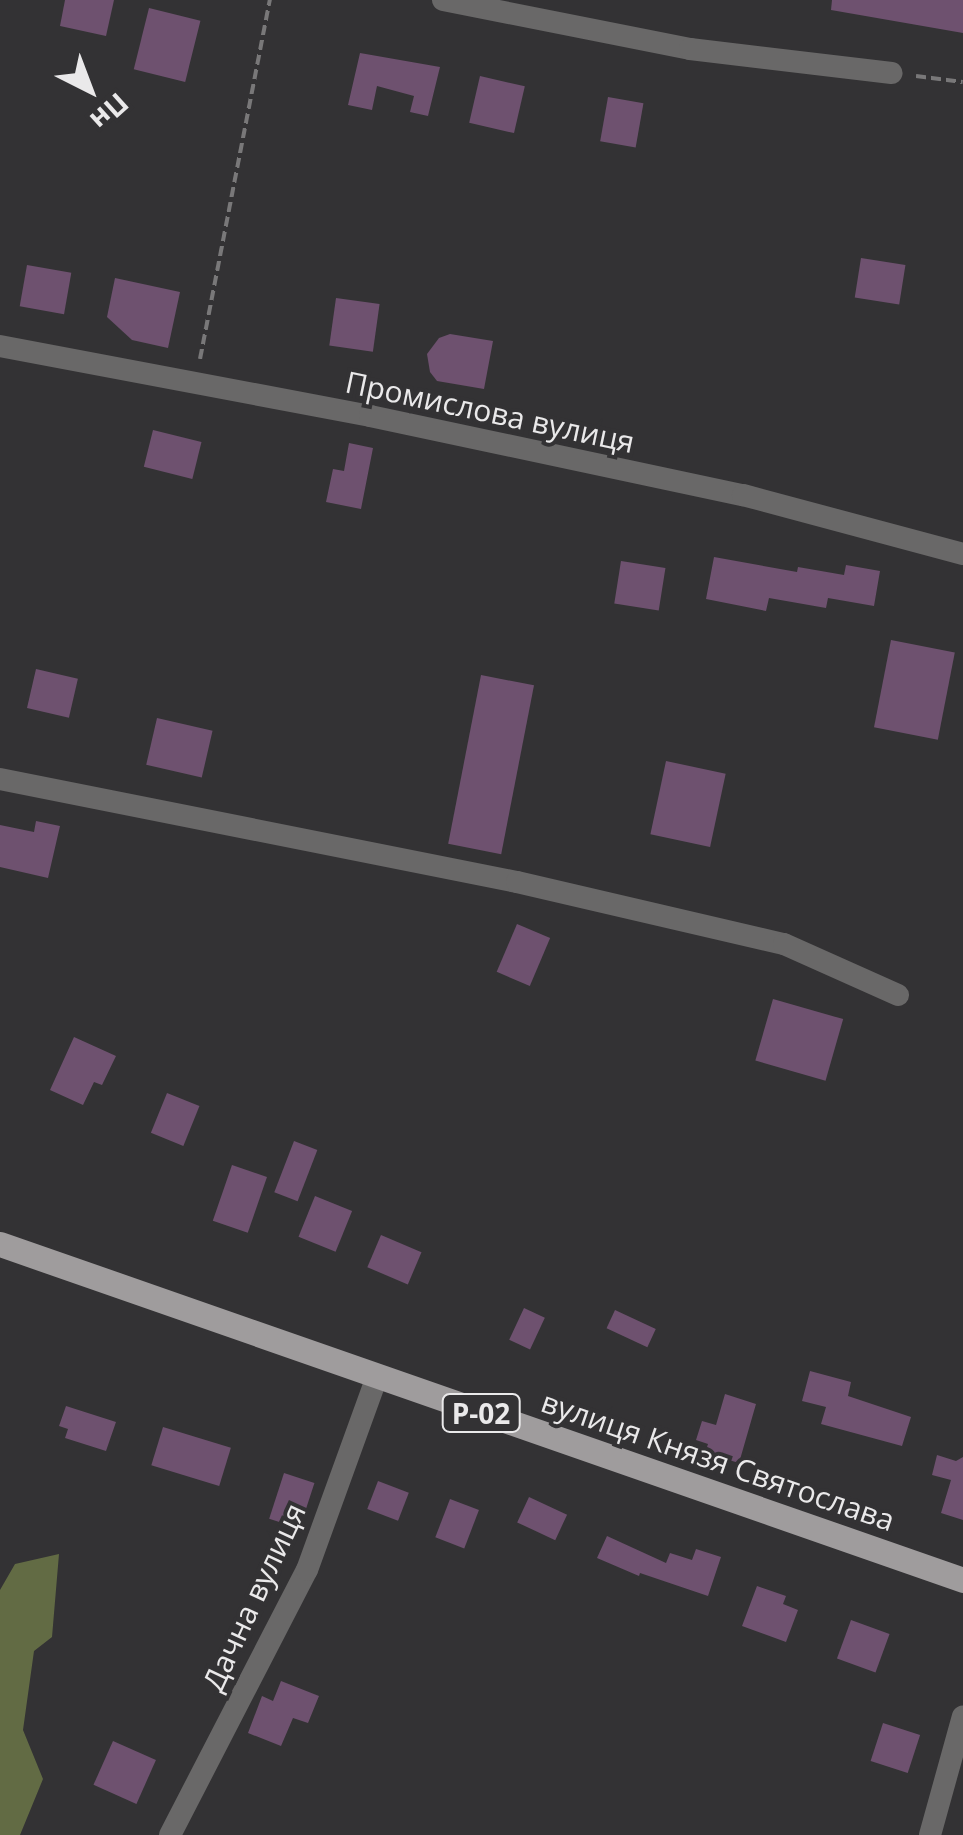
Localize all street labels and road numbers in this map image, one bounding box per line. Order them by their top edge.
street label: Промислова вулиця [342,364,638,460]
street label: вулиця Князя Святослава [537,1384,899,1538]
road number: Р-02 [441,1390,521,1436]
street label: Дачна вулиця [195,1498,313,1696]

